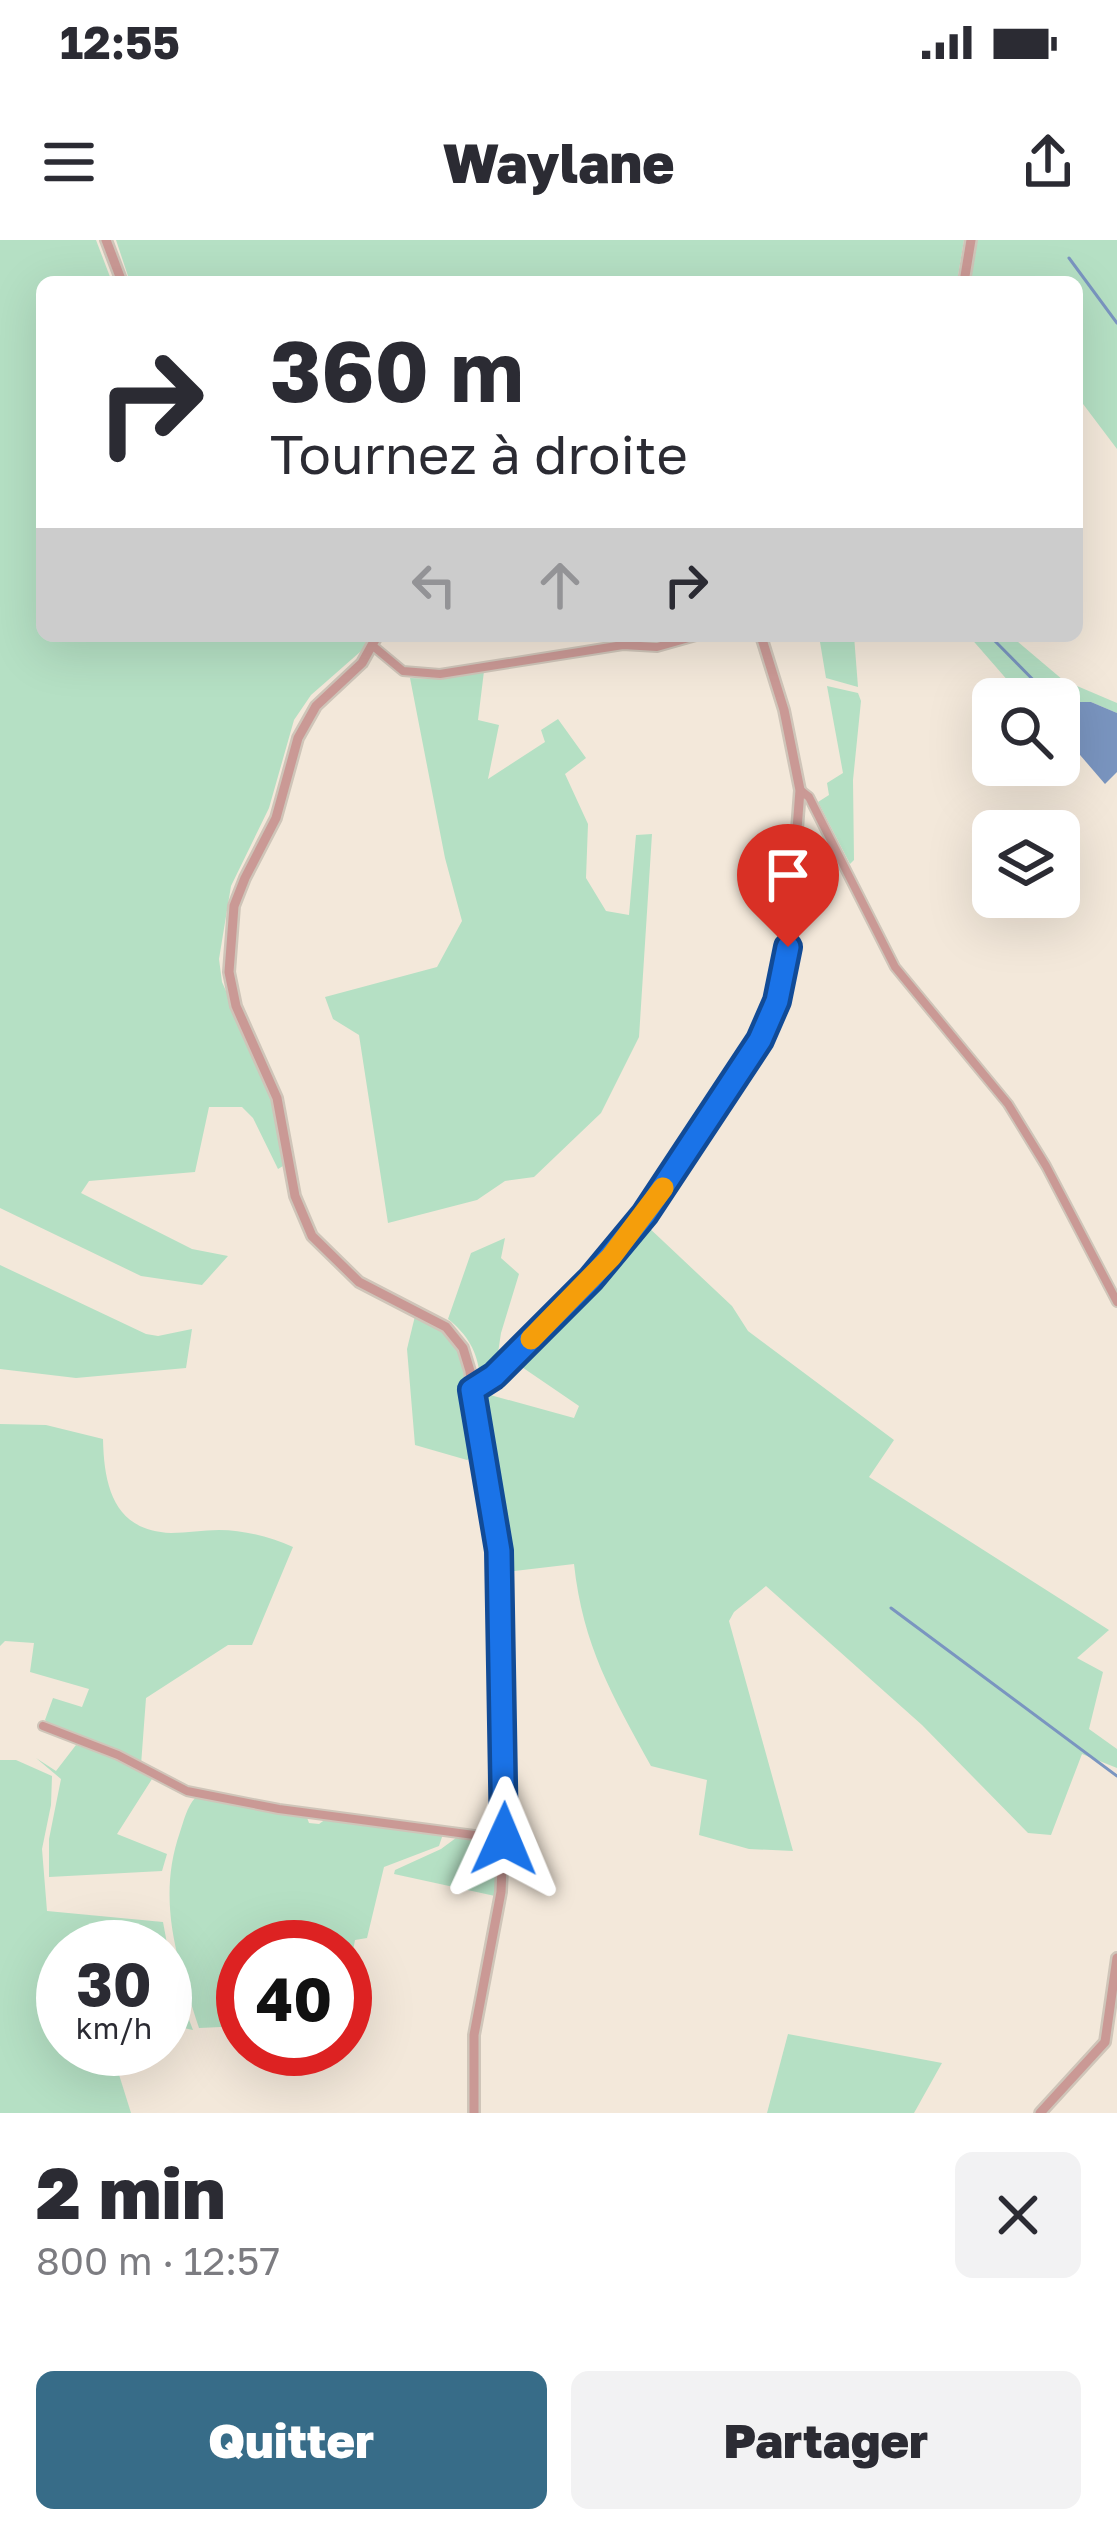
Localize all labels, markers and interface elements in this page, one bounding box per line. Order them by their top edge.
text: 12:55 [60,15,180,69]
icon: menu [36,129,102,195]
icon: share [1015,129,1081,195]
text: Waylane [443,130,674,195]
text: 360 m [270,320,524,420]
icon: right [72,324,228,480]
text: Tournez à droite [270,421,688,486]
icon: left [401,552,467,618]
icon: ahead [527,552,593,618]
icon: right [653,552,719,618]
map controls [972,678,1080,918]
button: search [972,678,1080,786]
button: layers [972,810,1080,918]
pin [737,824,839,947]
icon: arrive [755,842,821,908]
position arrow [441,1776,567,1902]
speed limit sign: 40 [216,1920,372,2076]
text: 30 [76,1947,152,2019]
text: km/h [76,2010,152,2046]
text: 2 min [36,2148,226,2235]
button: close [955,2152,1081,2278]
text: 800 m · 12:57 [36,2237,280,2284]
button: Quitter [36,2371,547,2509]
button: Partager [571,2371,1081,2509]

